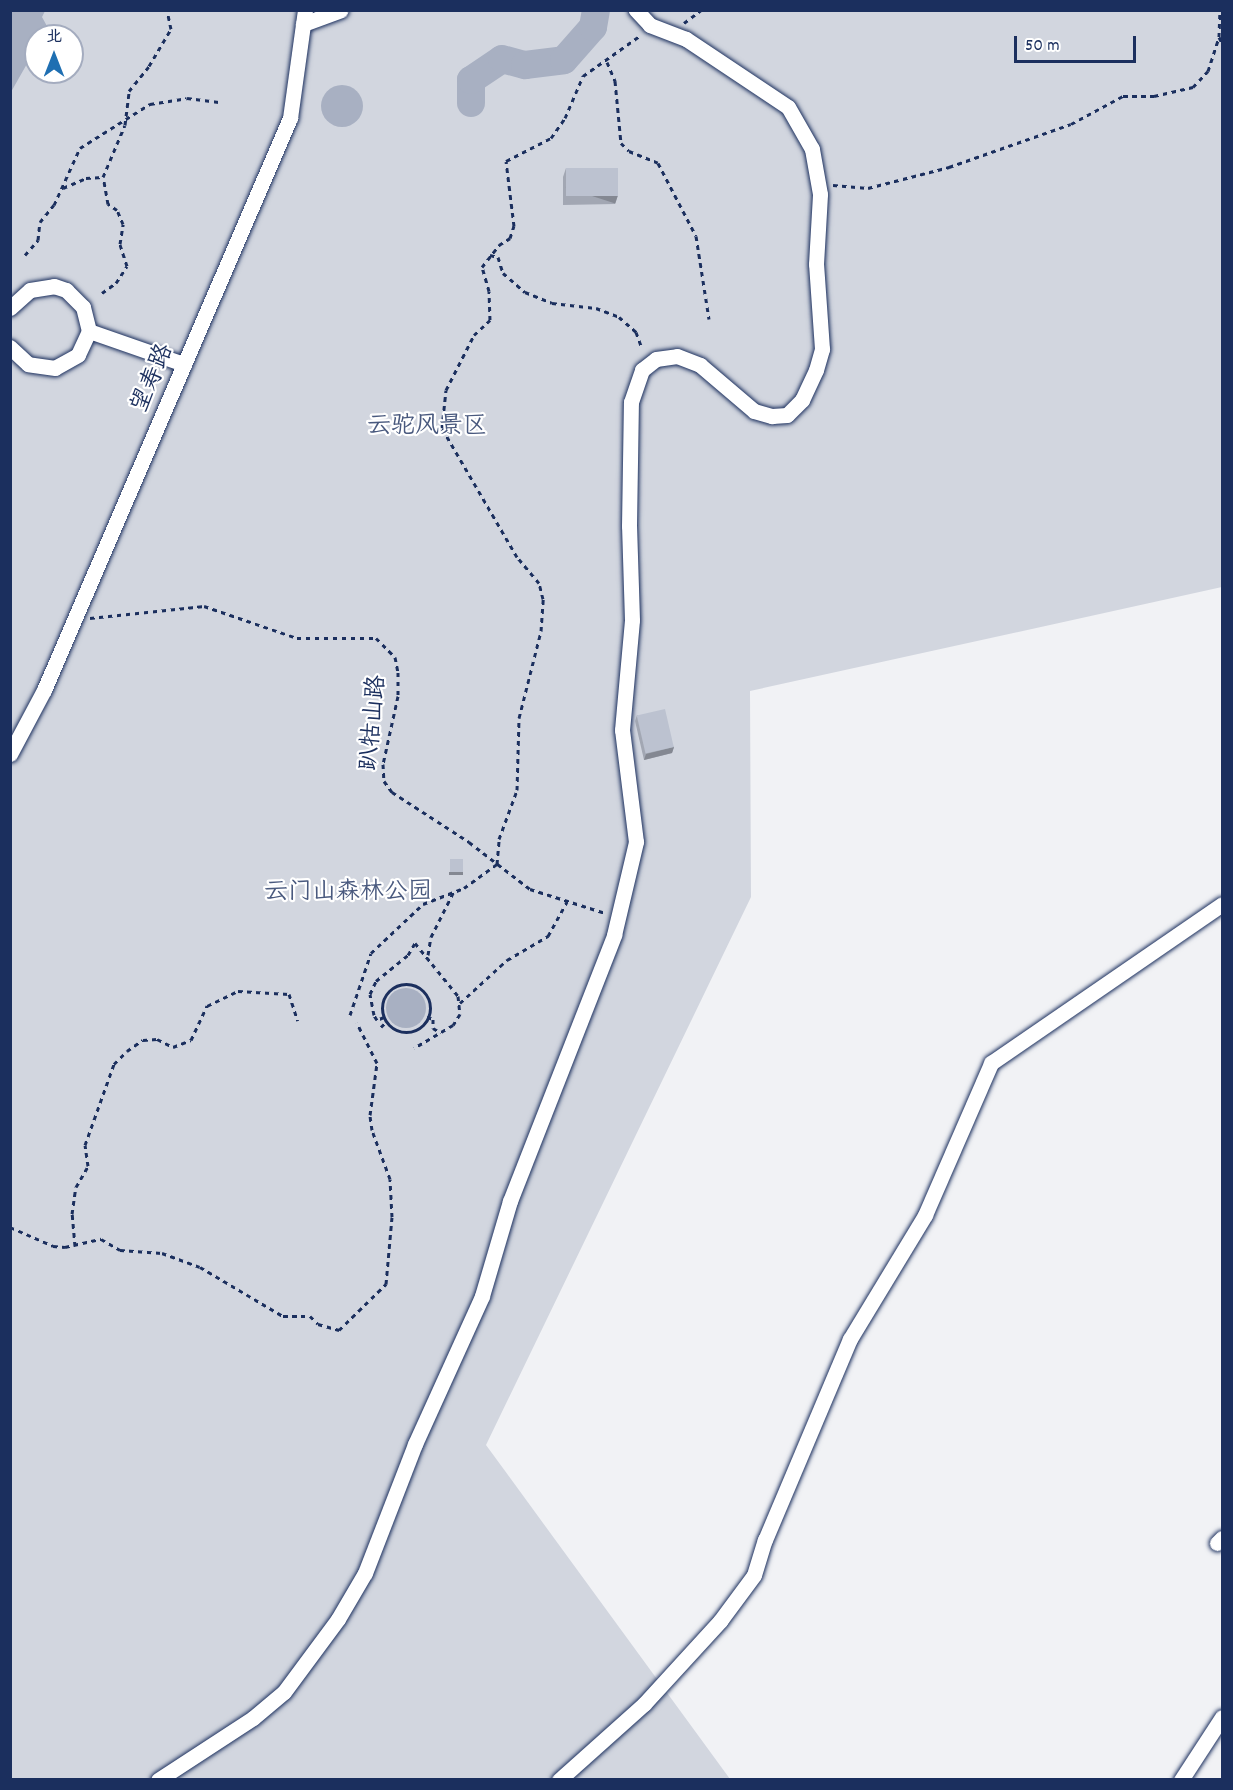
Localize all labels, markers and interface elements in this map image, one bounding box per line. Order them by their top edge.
north arrow [24,24,84,84]
scale bar [1017,24,1138,62]
text: 北 [46,26,62,49]
text: 50 m [1025,34,1060,59]
street label: 望寿路 [127,340,181,418]
park label: 云驼风景区 [367,414,487,442]
street label: 趴牯山路 [356,674,394,772]
park label: 云门山森林公园 [264,880,432,908]

